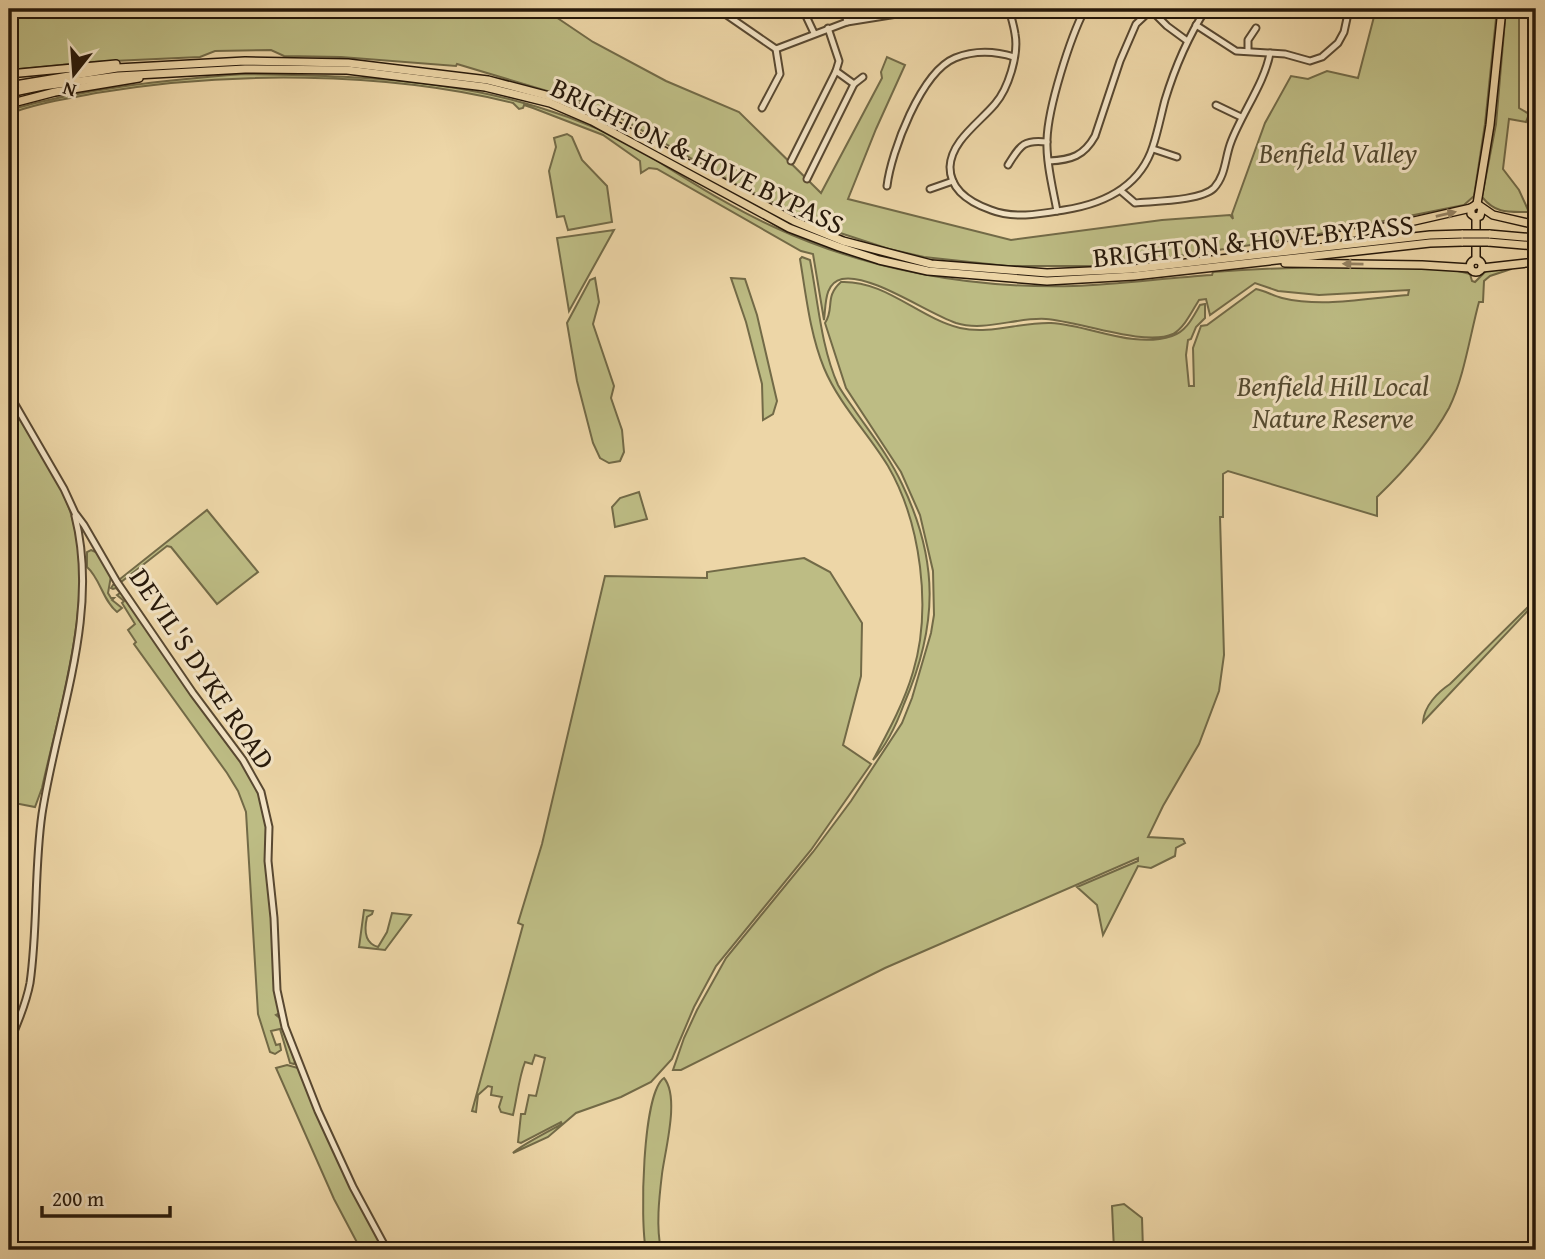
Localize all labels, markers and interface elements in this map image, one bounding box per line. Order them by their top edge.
north arrow [38,38,108,108]
street label: BRIGHTON & HOVE BYPASS [544,66,852,244]
text: N [59,75,79,106]
park label: Benfield Valley [1258,132,1417,173]
street label: BRIGHTON & HOVE BYPASS [1091,203,1415,277]
one-way arrow [1435,208,1457,219]
one-way arrow [1342,258,1364,270]
park label: Benfield Hill Local Nature Reserve [1236,365,1429,438]
street label: DEVIL'S DYKE ROAD [120,559,286,777]
scale bar [42,1175,170,1219]
text: 200 m [52,1183,104,1214]

